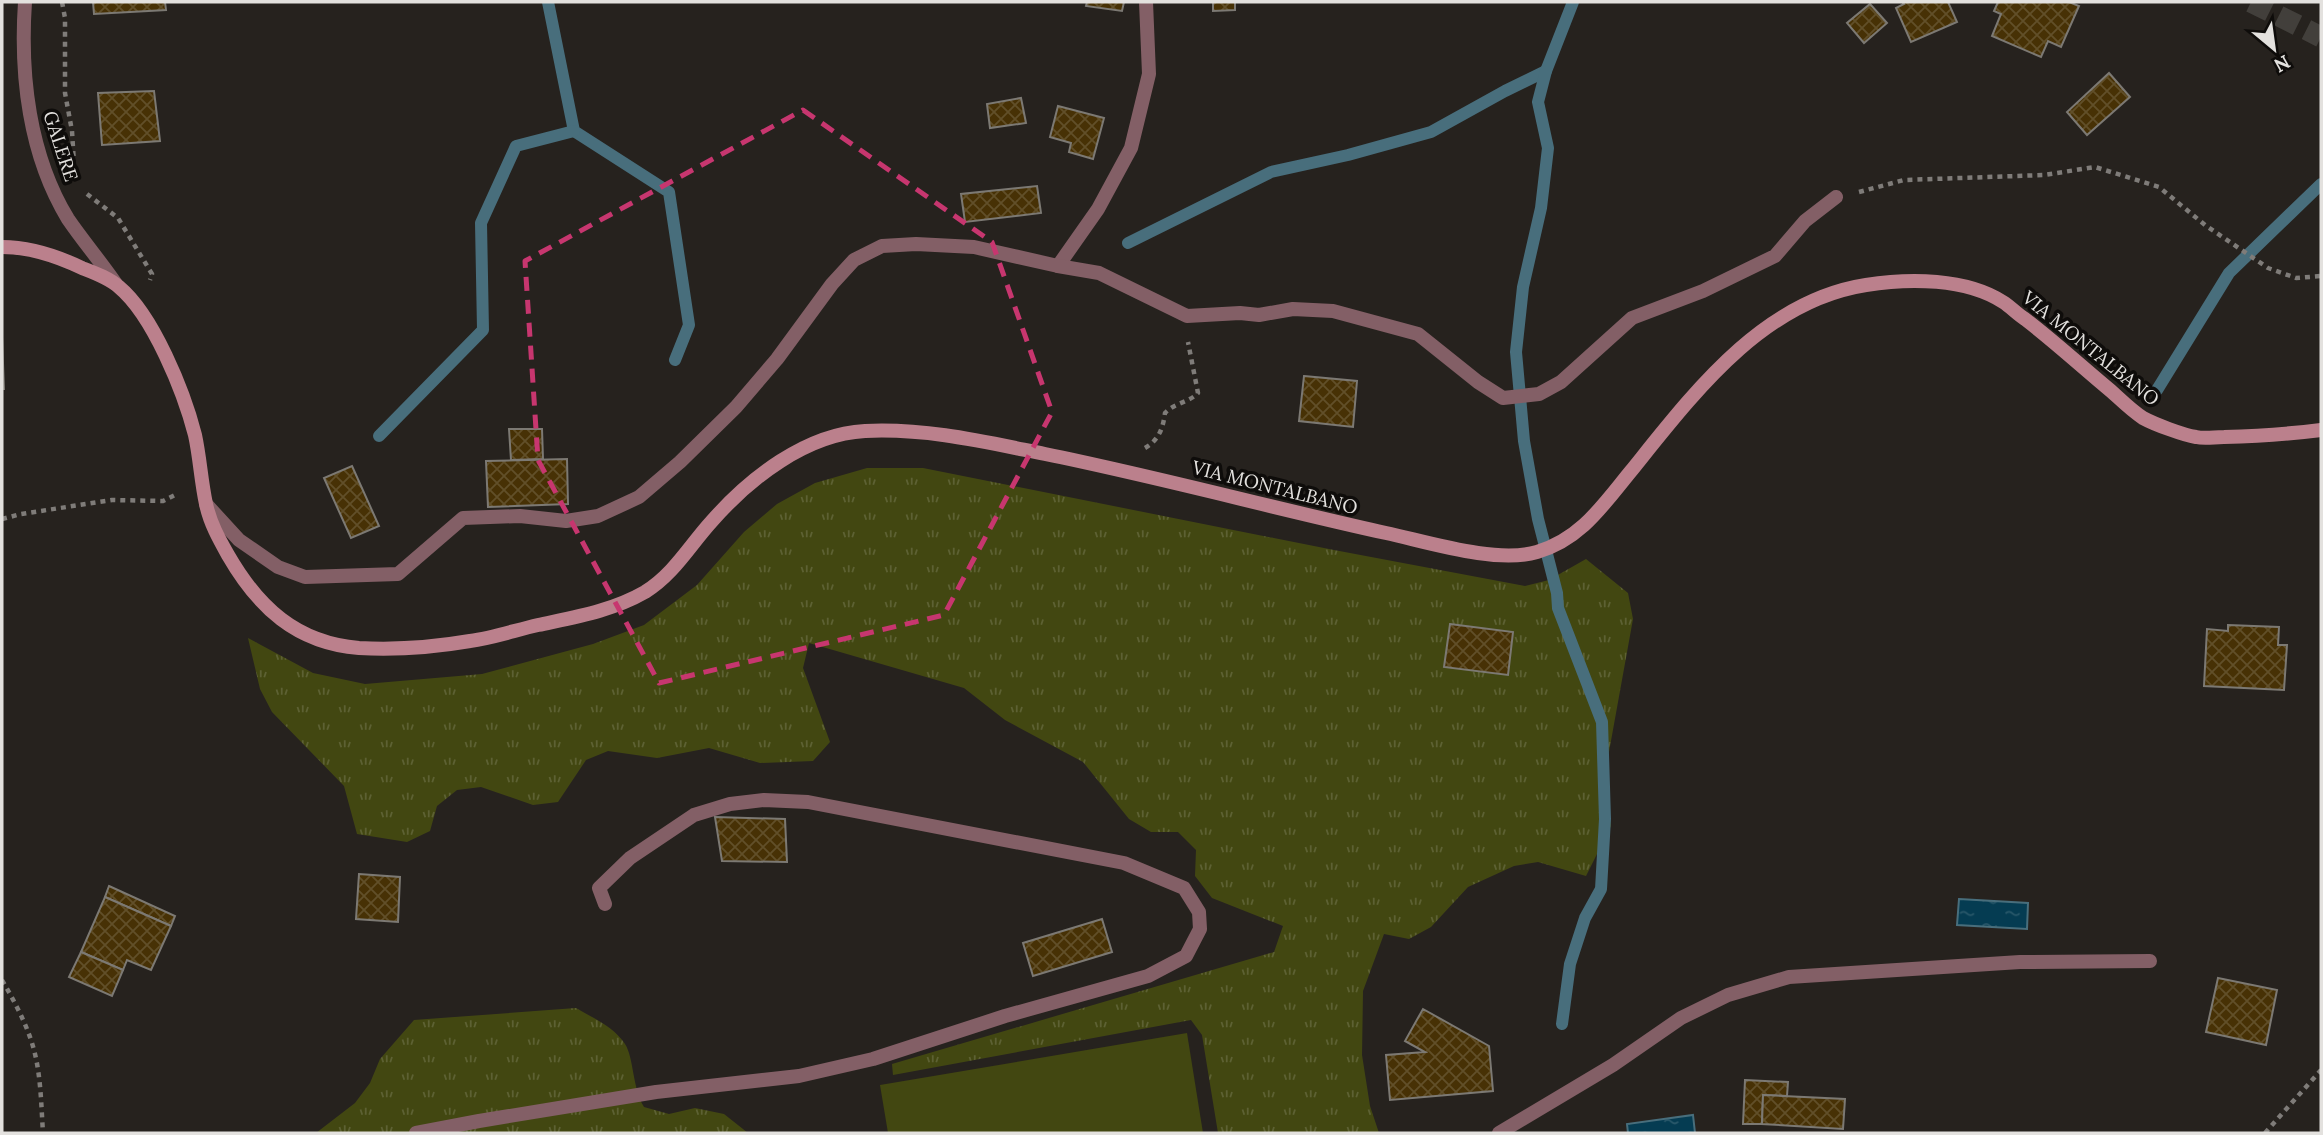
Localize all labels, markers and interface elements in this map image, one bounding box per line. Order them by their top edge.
north arrow [2239,14,2309,84]
text: N [2270,50,2294,78]
street label: GALERE [38,108,84,184]
street label: VIA MONTALBANO [2017,285,2164,411]
street label: VIA MONTALBANO [1189,455,1360,519]

